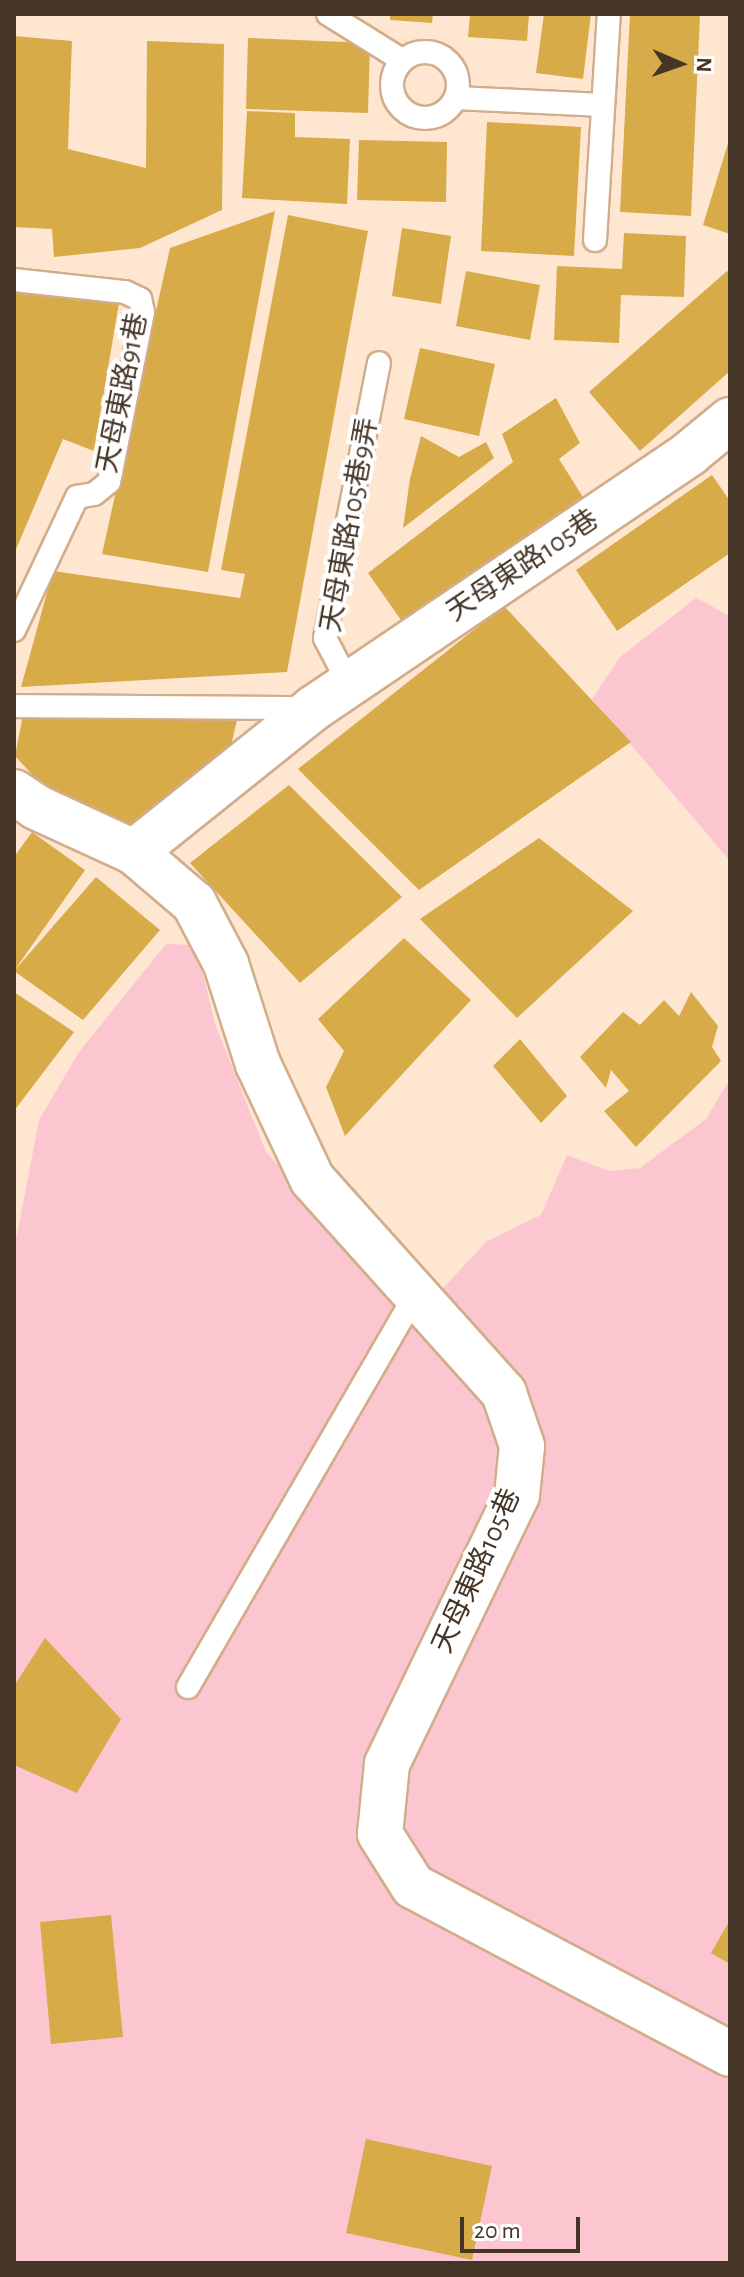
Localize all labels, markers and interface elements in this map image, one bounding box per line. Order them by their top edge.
north arrow [640,24,720,104]
text: N [693,57,715,73]
street label: 天母東路91巷 [91,310,155,476]
street label: 天母東路105巷9弄 [315,415,385,635]
street label: 天母東路105巷 [441,503,605,629]
street label: 天母東路105巷 [426,1484,528,1658]
scale bar [464,2201,584,2251]
text: 20 m [474,2219,521,2243]

